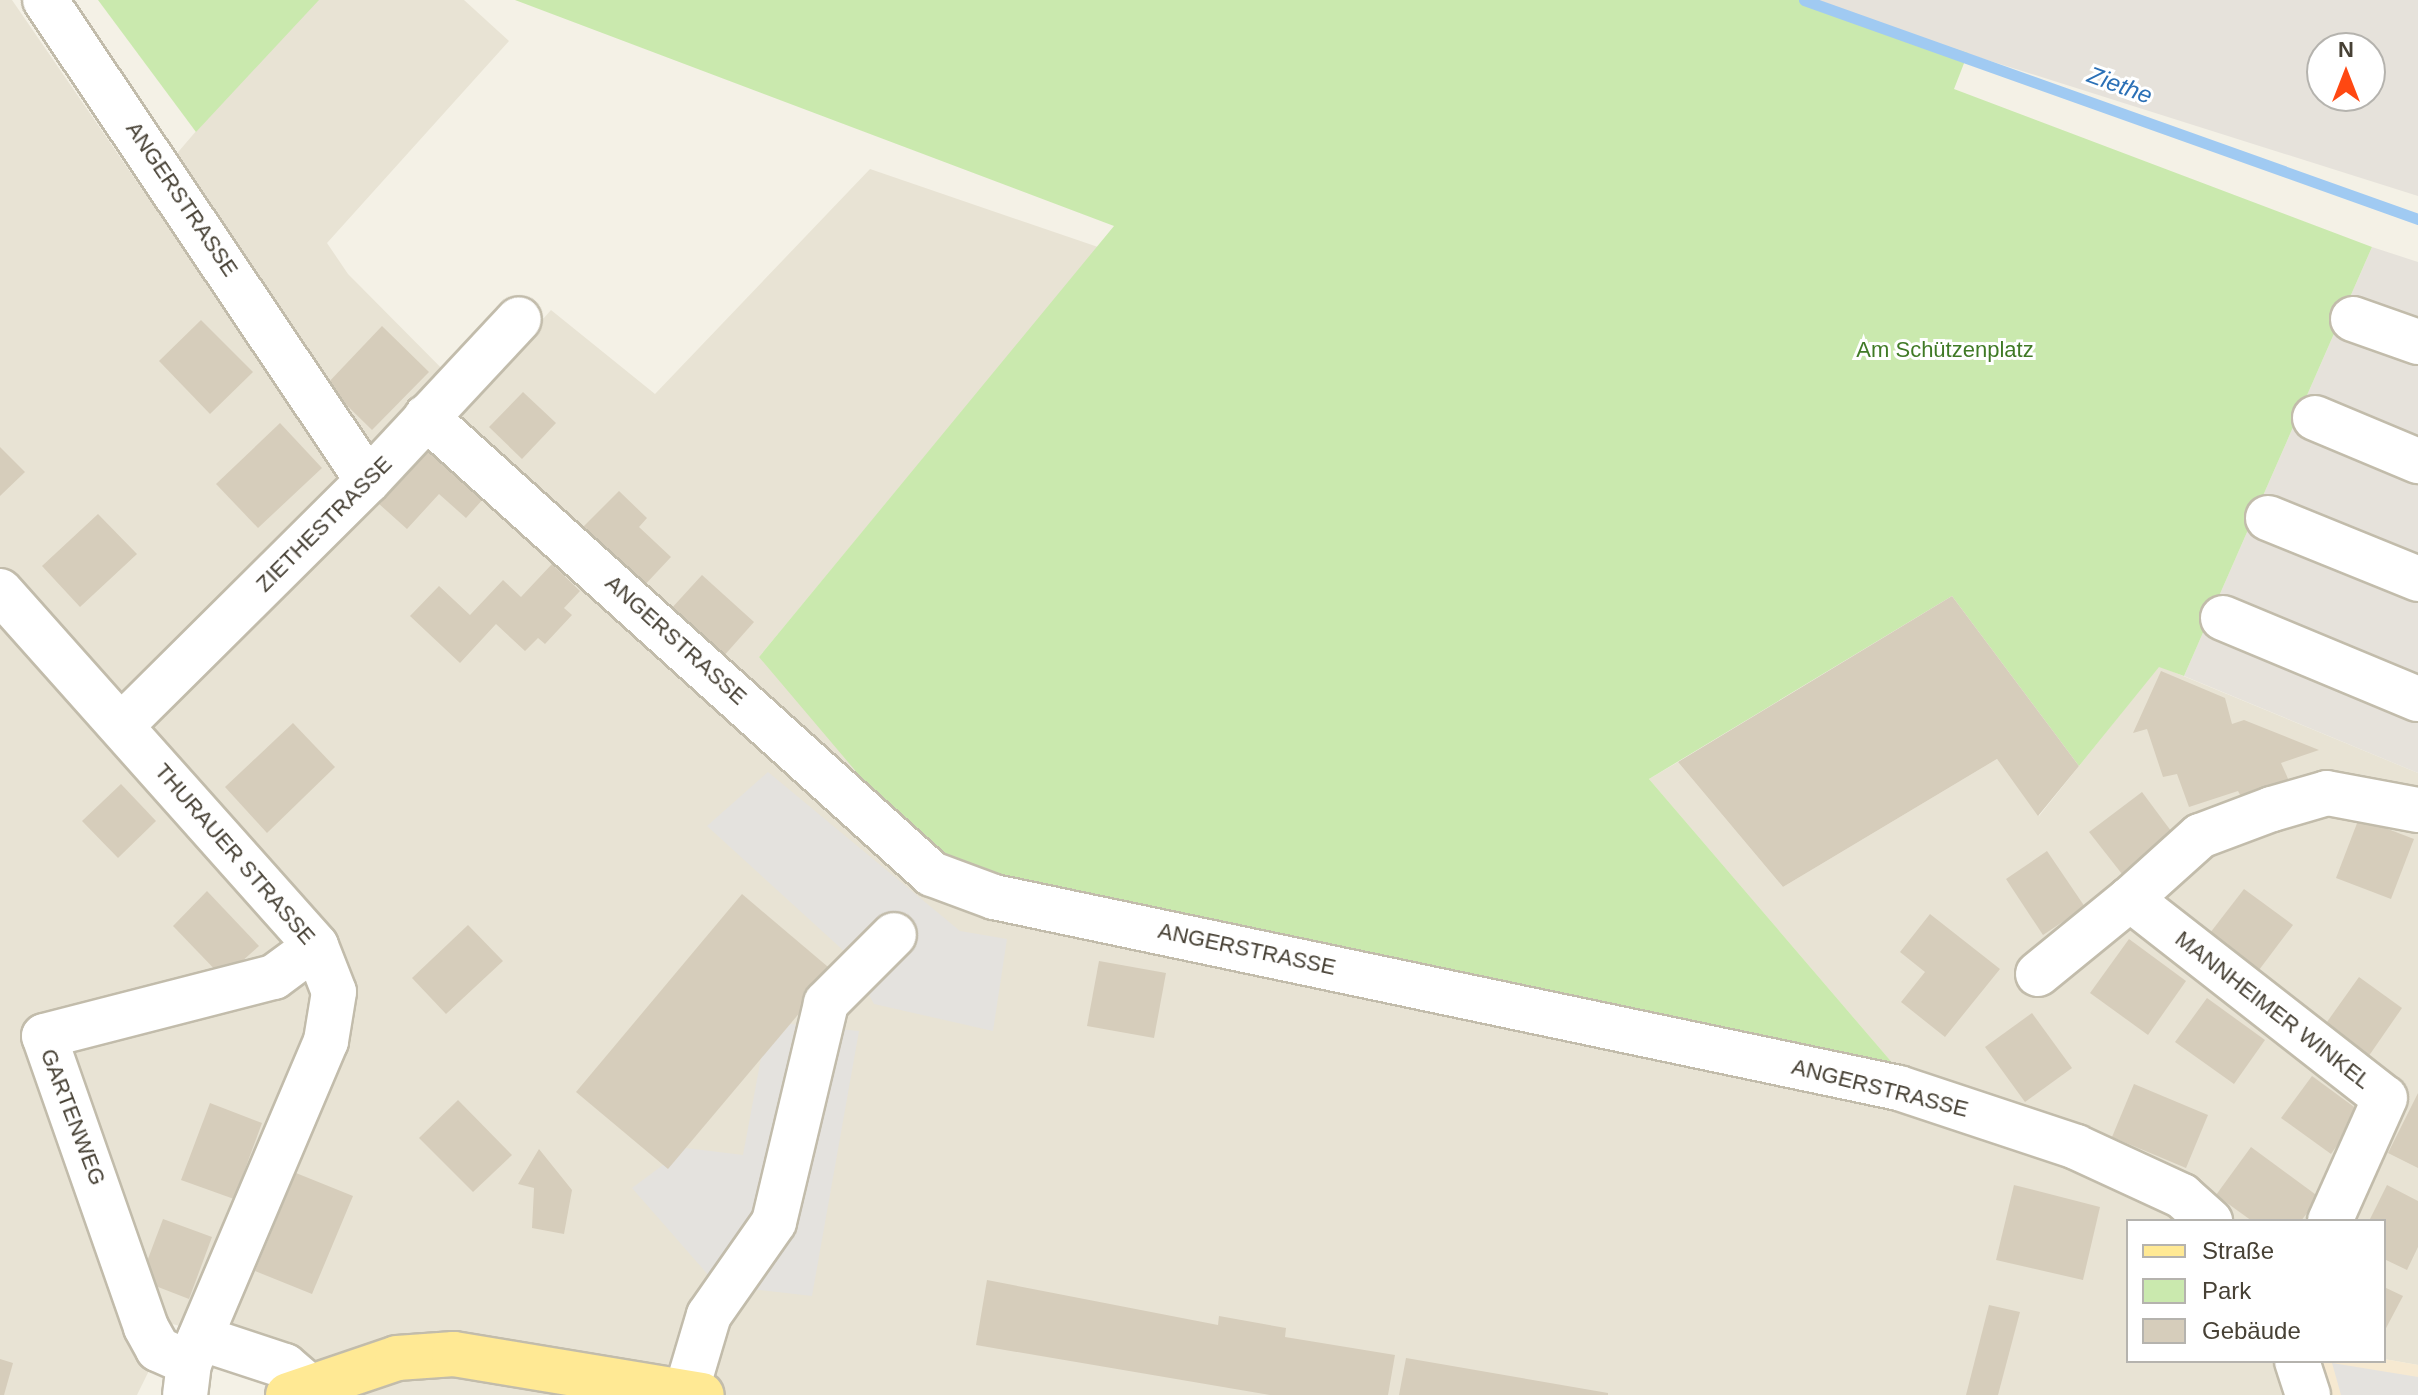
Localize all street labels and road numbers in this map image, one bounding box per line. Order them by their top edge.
street label: ANGERSTRASSE [120,117,244,281]
street label: ZIETHESTRASSE [251,451,397,597]
street label: ANGERSTRASSE [600,570,752,710]
street label: THURAUER STRASSE [149,758,321,950]
street label: ANGERSTRASSE [1156,917,1338,981]
street label: MANNHEIMER WINKEL [2170,925,2376,1095]
street label: GARTENWEG [35,1045,111,1189]
street label: ANGERSTRASSE [1789,1053,1971,1123]

